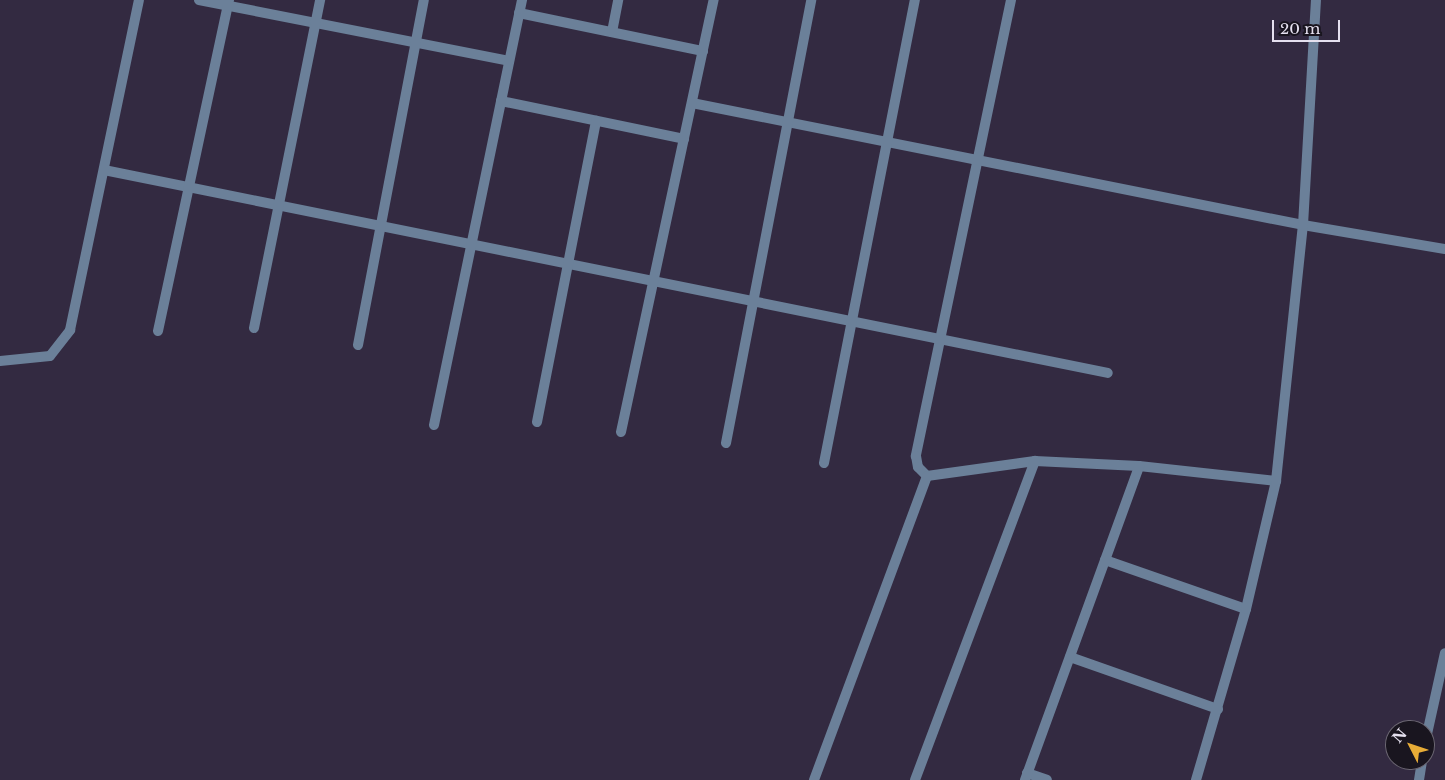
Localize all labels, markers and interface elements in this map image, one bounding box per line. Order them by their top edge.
scale bar [1275,10,1342,42]
text: 20 m [1280,19,1320,38]
north arrow [1385,720,1435,770]
text: N [1388,725,1411,747]

